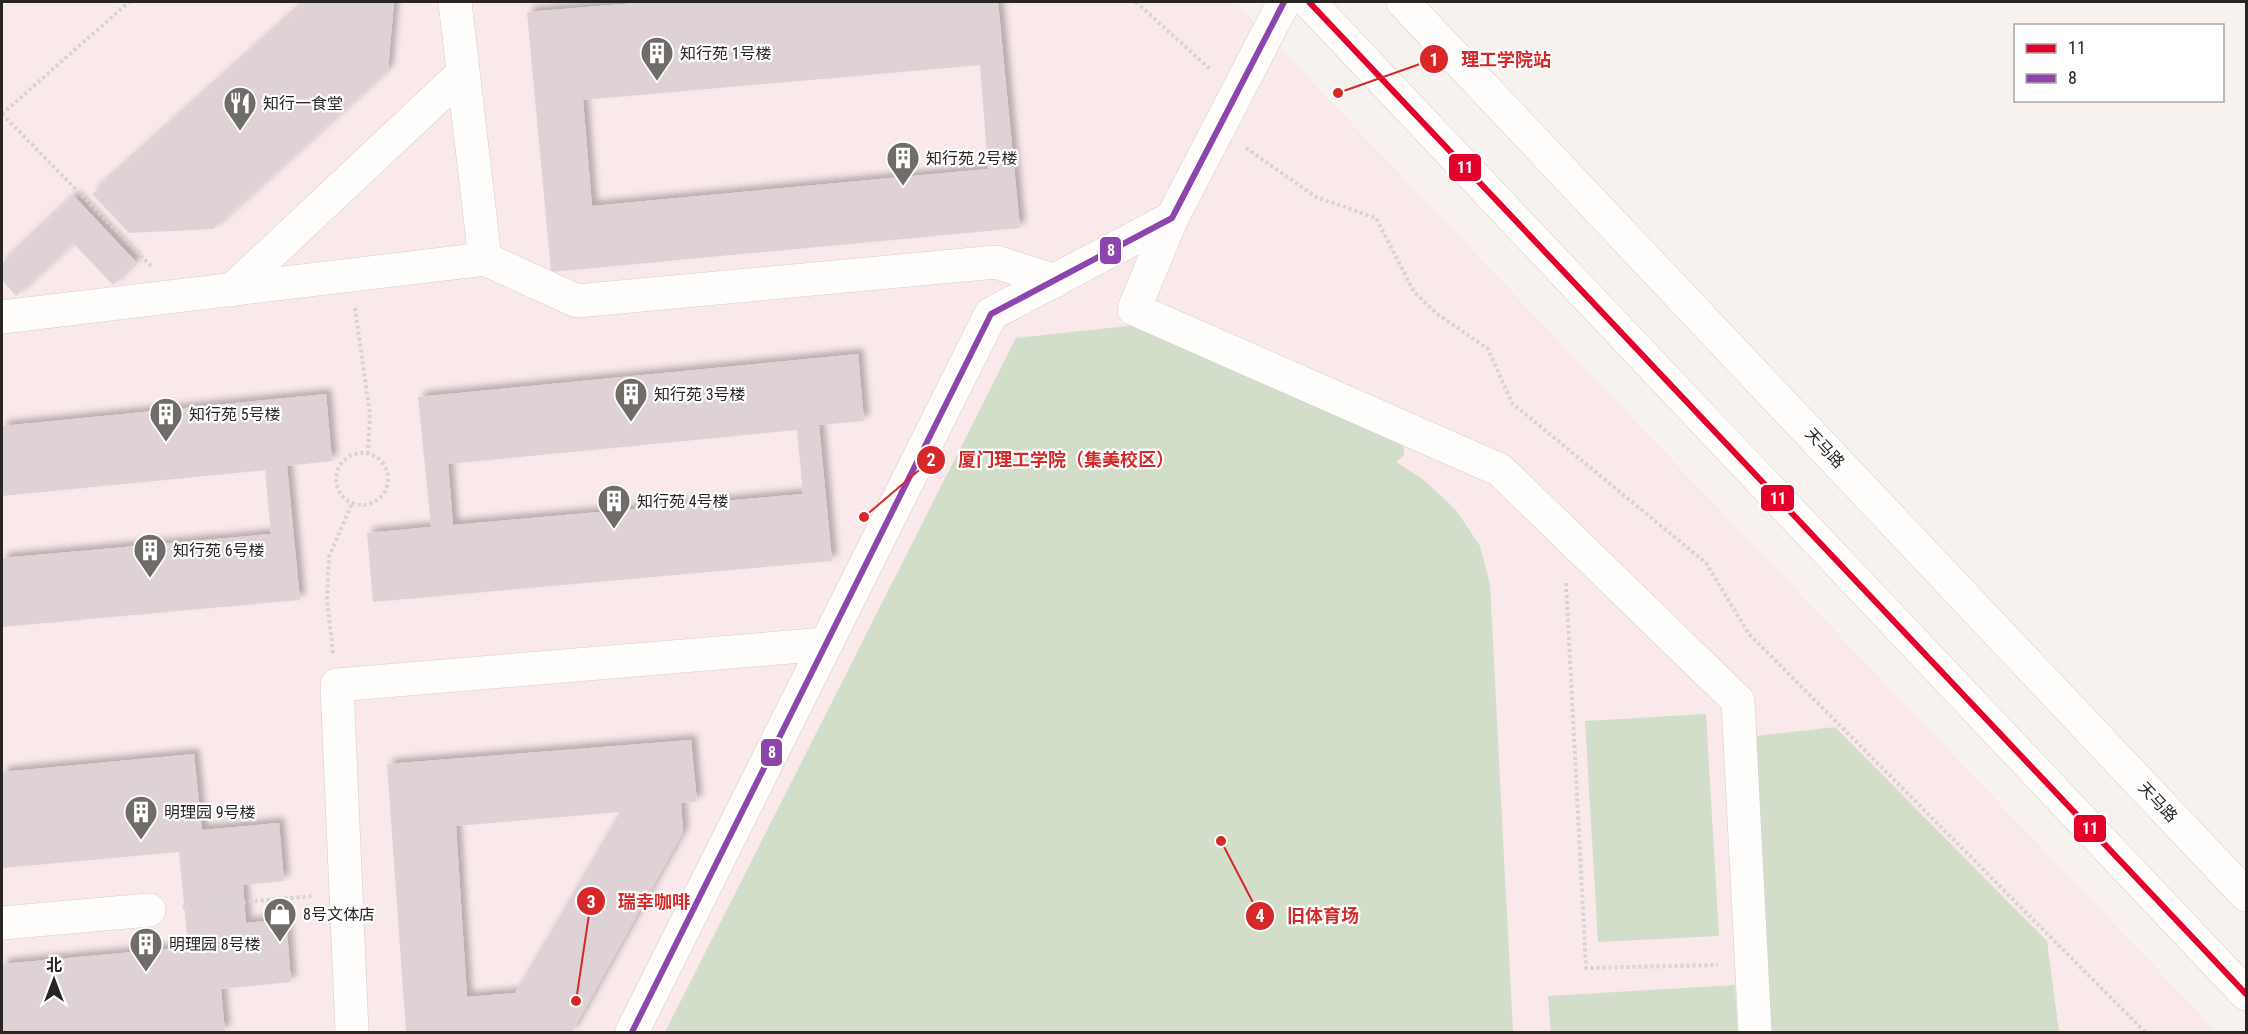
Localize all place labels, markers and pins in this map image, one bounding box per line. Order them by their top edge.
building icon: 知行苑 1号楼 [639,35,675,82]
callout: 理工学院站 [1419,41,1563,77]
place label: 知行苑 1号楼 [680,44,772,63]
restaurant icon: 知行一食堂 [222,85,258,132]
place label: 知行一食堂 [263,94,343,113]
building icon: 知行苑 2号楼 [885,140,921,187]
place label: 知行苑 2号楼 [926,149,1018,168]
building icon: 知行苑 3号楼 [613,376,649,423]
place label: 知行苑 3号楼 [654,385,746,404]
building icon: 知行苑 5号楼 [148,396,184,443]
place label: 知行苑 5号楼 [189,405,281,424]
callout: 厦门理工学院（集美校区） [916,442,1186,478]
building icon: 知行苑 4号楼 [596,483,632,530]
place label: 知行苑 4号楼 [637,492,729,511]
building icon: 知行苑 6号楼 [132,532,168,579]
place label: 知行苑 6号楼 [173,541,265,560]
building icon: 明理园 9号楼 [123,794,159,841]
place label: 明理园 9号楼 [164,803,256,822]
callout: 瑞幸咖啡 [576,883,702,919]
shop icon: 8号文体店 [262,896,298,943]
callout: 旧体育场 [1245,898,1371,934]
place label: 8号文体店 [303,905,375,924]
building icon: 明理园 8号楼 [128,926,164,973]
place label: 明理园 8号楼 [169,935,261,954]

